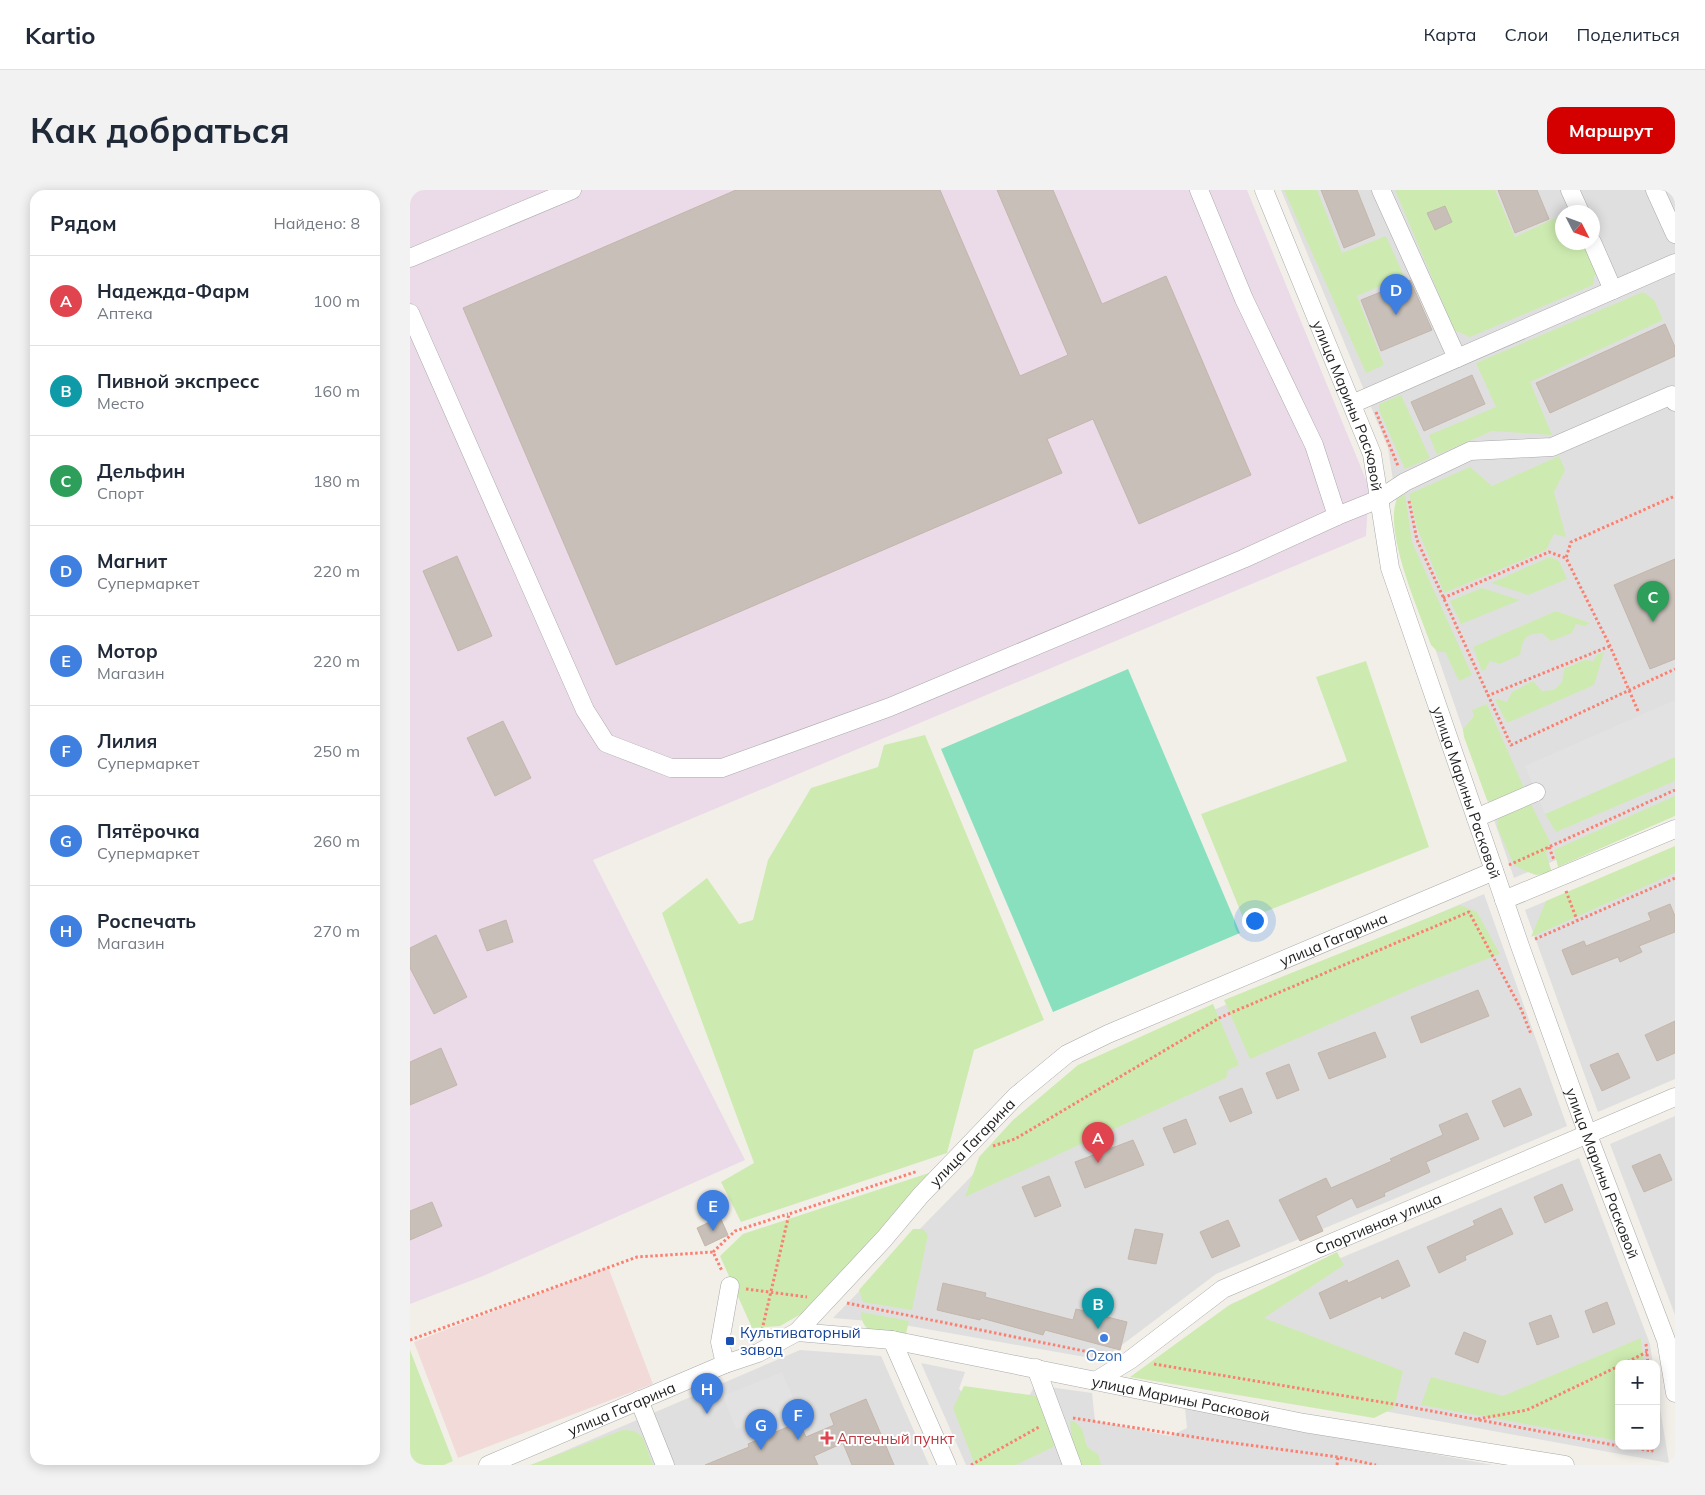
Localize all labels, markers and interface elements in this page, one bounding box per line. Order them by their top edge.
text: Kartio [25,20,96,50]
text: Карта [1424,23,1476,46]
text: Слои [1504,23,1549,46]
text: Поделиться [1577,23,1680,46]
button: Маршрут [1547,107,1675,154]
text: Как добраться [30,108,290,152]
north arrow [1555,205,1600,250]
text: Рядом [50,210,117,236]
text: Найдено: 8 [274,213,360,233]
pin: D [1380,274,1412,315]
text: Надежда-Фарм [97,279,250,303]
text: A [60,291,72,311]
text: 100 m [313,291,360,311]
text: Аптека [97,303,153,323]
street label: улица Марины Расковой [1309,317,1387,492]
text: Пивной экспресс [97,369,260,393]
text: B [60,381,72,401]
text: 160 m [313,381,360,401]
text: Место [97,393,144,413]
text: Дельфин [97,459,185,483]
text: C [61,471,71,491]
text: 180 m [313,471,360,491]
text: Спорт [97,483,144,503]
text: Магнит [97,549,167,573]
text: D [60,561,72,581]
text: 220 m [313,561,360,581]
text: Супермаркет [97,573,200,593]
pin: C [1637,581,1669,622]
text: Мотор [97,639,158,663]
text: E [61,651,71,671]
text: 220 m [313,651,360,671]
text: Магазин [97,663,165,683]
street label: улица Марины Расковой [1429,704,1506,881]
text: Лилия [97,729,157,753]
text: F [61,741,71,761]
text: 250 m [313,741,360,761]
text: Супермаркет [97,753,200,773]
text: Пятёрочка [97,819,200,843]
text: G [60,831,72,851]
text: 260 m [313,831,360,851]
text: Супермаркет [97,843,200,863]
your location [1242,908,1268,934]
street label: улица Гагарина [1277,908,1390,970]
text: Роспечать [97,909,196,933]
text: H [60,921,72,941]
text: 270 m [313,921,360,941]
text: Магазин [97,933,165,953]
street label: улица Марины Расковой [1562,1085,1644,1261]
street label: улица Гагарина [925,1094,1019,1190]
pin: A [1082,1122,1114,1163]
street label: Спортивная улица [1312,1188,1444,1258]
pin: E [697,1190,729,1231]
pin: B [1082,1288,1114,1329]
place label: Культиваторный завод [740,1323,861,1359]
marker: Ozon [1098,1332,1110,1344]
marker: Культиваторный завод [724,1335,736,1347]
place label: Ozon [1086,1346,1122,1365]
map controls [1615,1360,1660,1450]
button: + [1615,1360,1660,1405]
street label: улица Марины Расковой [1090,1371,1271,1425]
pin: H [691,1373,723,1414]
street label: улица Гагарина [565,1377,678,1439]
pin: F [782,1399,814,1440]
button: − [1615,1405,1660,1450]
pin: G [745,1409,777,1450]
place label: Аптечный пункт [837,1429,955,1448]
marker: Аптечный пункт [821,1432,833,1444]

